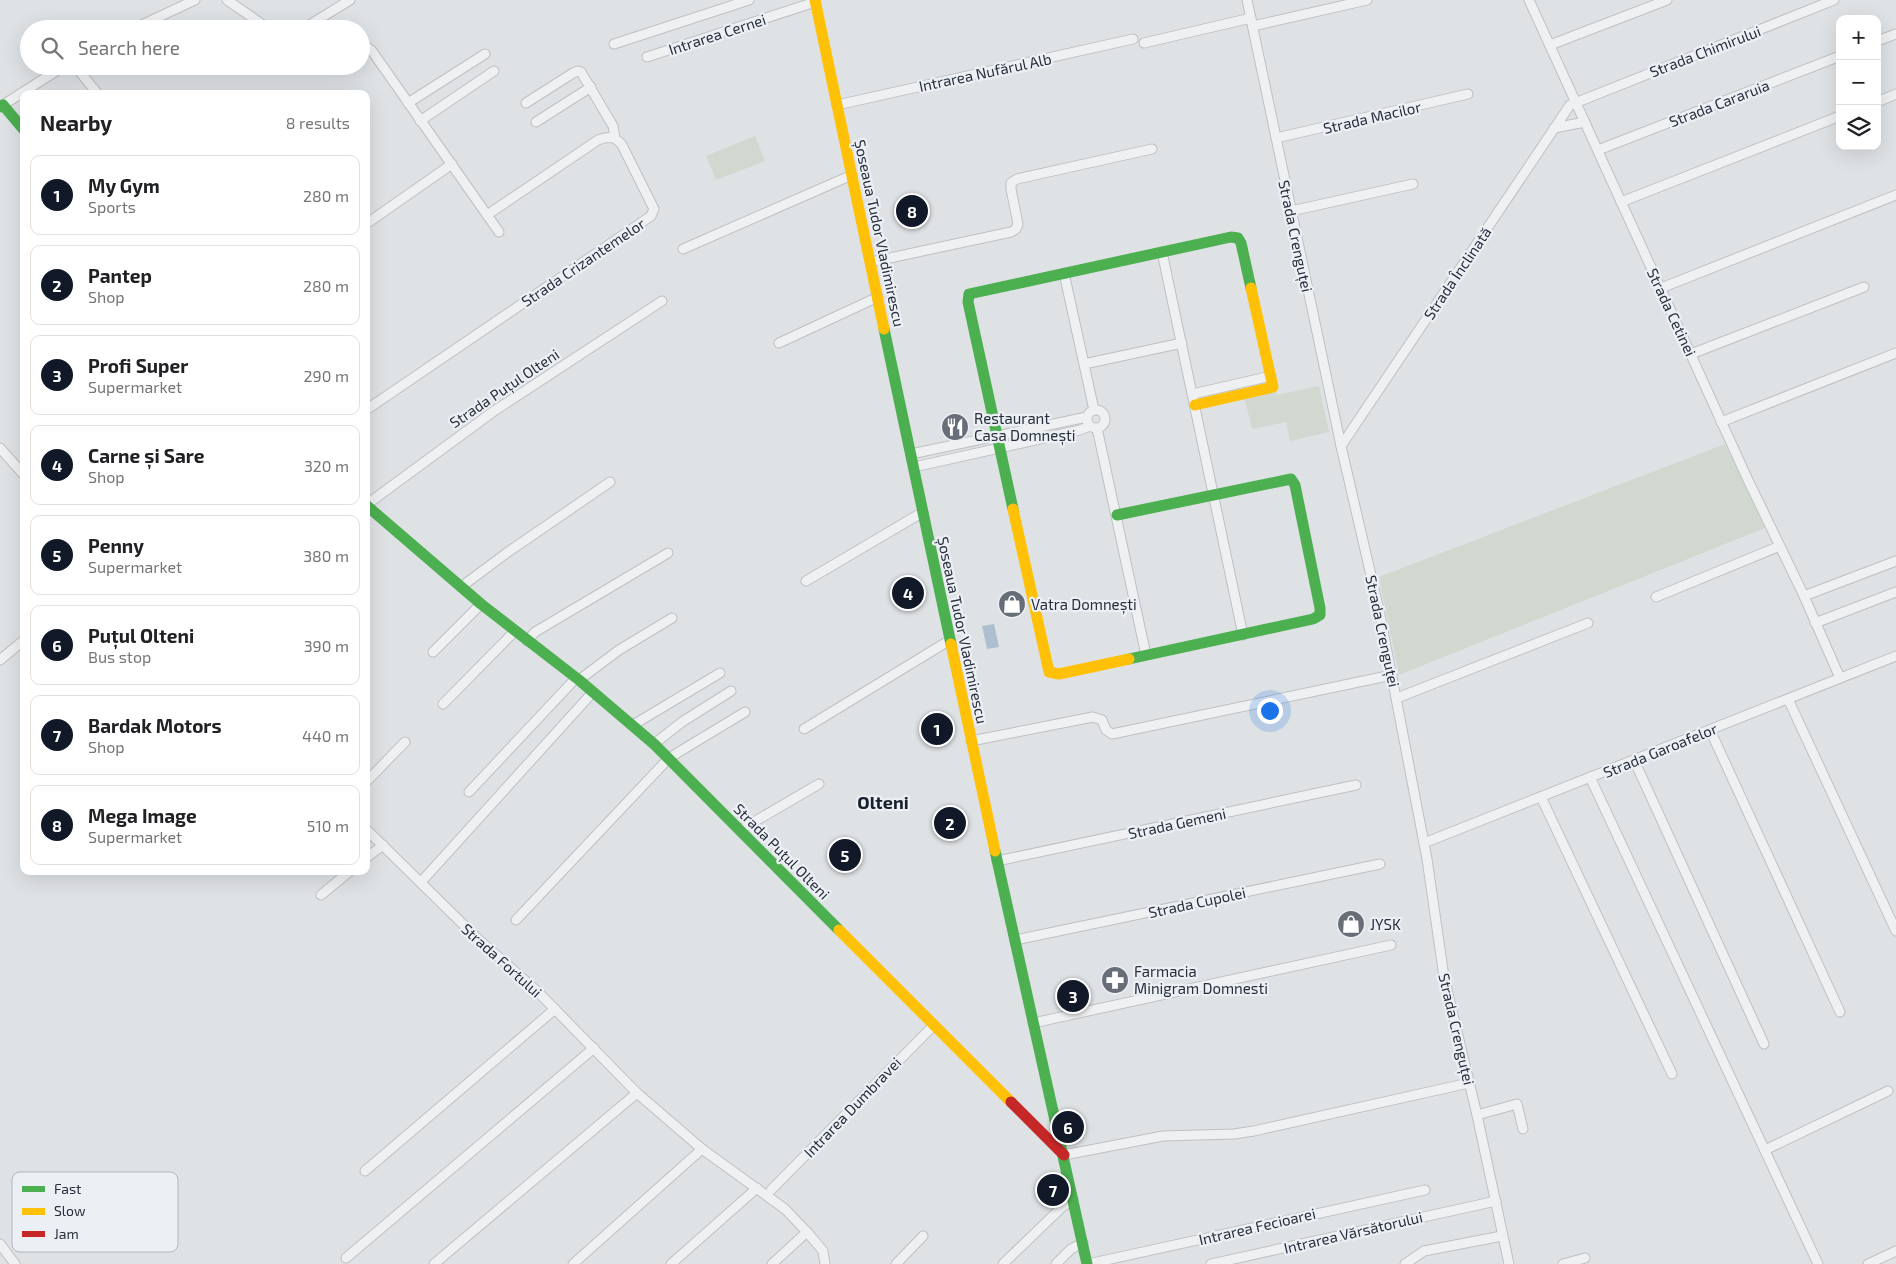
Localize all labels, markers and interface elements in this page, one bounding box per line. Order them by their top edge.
street label: Intrarea Cernei [666,10,768,58]
map controls [1836,15,1881,150]
button: + [1836,15,1881,60]
search box [20,20,370,75]
street label: Strada Chimirului [1647,22,1763,80]
icon: search [38,34,66,62]
text: Search here [78,36,180,59]
street label: Intrarea Nufărul Alb [917,49,1053,95]
button: − [1836,60,1881,105]
street label: Strada Cararuia [1666,76,1772,130]
street label: Strada Macilor [1321,97,1423,137]
button: layers [1836,105,1881,150]
text: Nearby [40,110,112,135]
text: 8 results [286,113,350,132]
street label: Șoseaua Tudor Vladimirescu [849,138,909,329]
text: My Gym [88,174,160,197]
street label: Strada Crenguței [1273,178,1317,294]
text: 1 [54,186,60,205]
text: 280 m [303,186,349,205]
pin: 8 [896,192,928,230]
text: Sports [88,197,136,216]
street label: Strada Crizantemelor [518,214,648,310]
street label: Strada Înclinată [1419,223,1495,323]
text: Pantep [88,264,152,287]
street label: Strada Cetinei [1644,265,1700,359]
text: 2 [52,276,62,295]
text: 280 m [303,276,349,295]
text: Shop [88,287,125,306]
street label: Strada Puțul Olteni [446,345,563,433]
text: Profi Super [88,354,188,377]
text: 3 [52,366,62,385]
text: 290 m [304,366,349,385]
text: Supermarket [88,377,182,396]
place label: Restaurant Casa Domnești [974,409,1075,446]
restaurant icon: Restaurant Casa Domnești [940,412,970,442]
text: Carne și Sare [88,444,204,467]
text: 4 [52,456,62,475]
text: 320 m [304,456,349,475]
text: Shop [88,467,125,486]
text: Penny [88,534,144,557]
street label: Șoseaua Tudor Vladimirescu [932,535,992,726]
text: 5 [53,546,61,565]
text: 380 m [303,546,349,565]
text: Supermarket [88,557,182,576]
street label: Strada Crenguței [1360,573,1404,689]
pin: 4 [892,574,924,612]
shop icon: Vatra Domnești [997,589,1027,619]
place label: Vatra Domnești [1031,595,1137,615]
text: Puțul Olteni [88,624,194,647]
text: 6 [52,636,62,655]
text: 390 m [304,636,349,655]
text: Bus stop [88,647,151,666]
your location [1257,698,1283,724]
pin: 1 [921,710,953,748]
text: Bardak Motors [88,714,222,737]
street label: Strada Garoafelor [1600,719,1720,781]
text: 7 [53,726,61,745]
text: 440 m [302,726,349,745]
text: Shop [88,737,125,756]
district label: Olteni [857,791,909,813]
street label: Strada Puțul Olteni [729,799,834,904]
text: Mega Image [88,804,197,827]
pin: 2 [934,804,966,842]
street label: Strada Gemeni [1126,804,1228,842]
text: 8 [52,816,62,835]
text: 510 m [307,816,349,835]
text: Supermarket [88,827,182,846]
pin: 5 [829,836,861,874]
street label: Strada Cupolei [1147,883,1247,921]
shop icon: JYSK [1336,909,1366,939]
place label: JYSK [1370,915,1401,933]
street label: Strada Fortului [458,919,546,1001]
place label: Farmacia Minigram Domnesti [1134,962,1268,997]
pharmacy icon: Farmacia Minigram Domnesti [1100,965,1130,995]
street label: Strada Crenguței [1433,971,1479,1087]
pin: 3 [1057,977,1089,1015]
street label: Intrarea Dumbravei [800,1053,904,1161]
pin: 6 [1052,1108,1084,1146]
pin: 7 [1037,1171,1069,1209]
legend [12,1172,178,1252]
text: Fast [54,1180,81,1197]
text: Slow [54,1202,86,1219]
street label: Intrarea Fecioarei [1197,1204,1317,1248]
street label: Intrarea Vărsătorului [1282,1207,1424,1257]
text: Jam [54,1225,79,1242]

